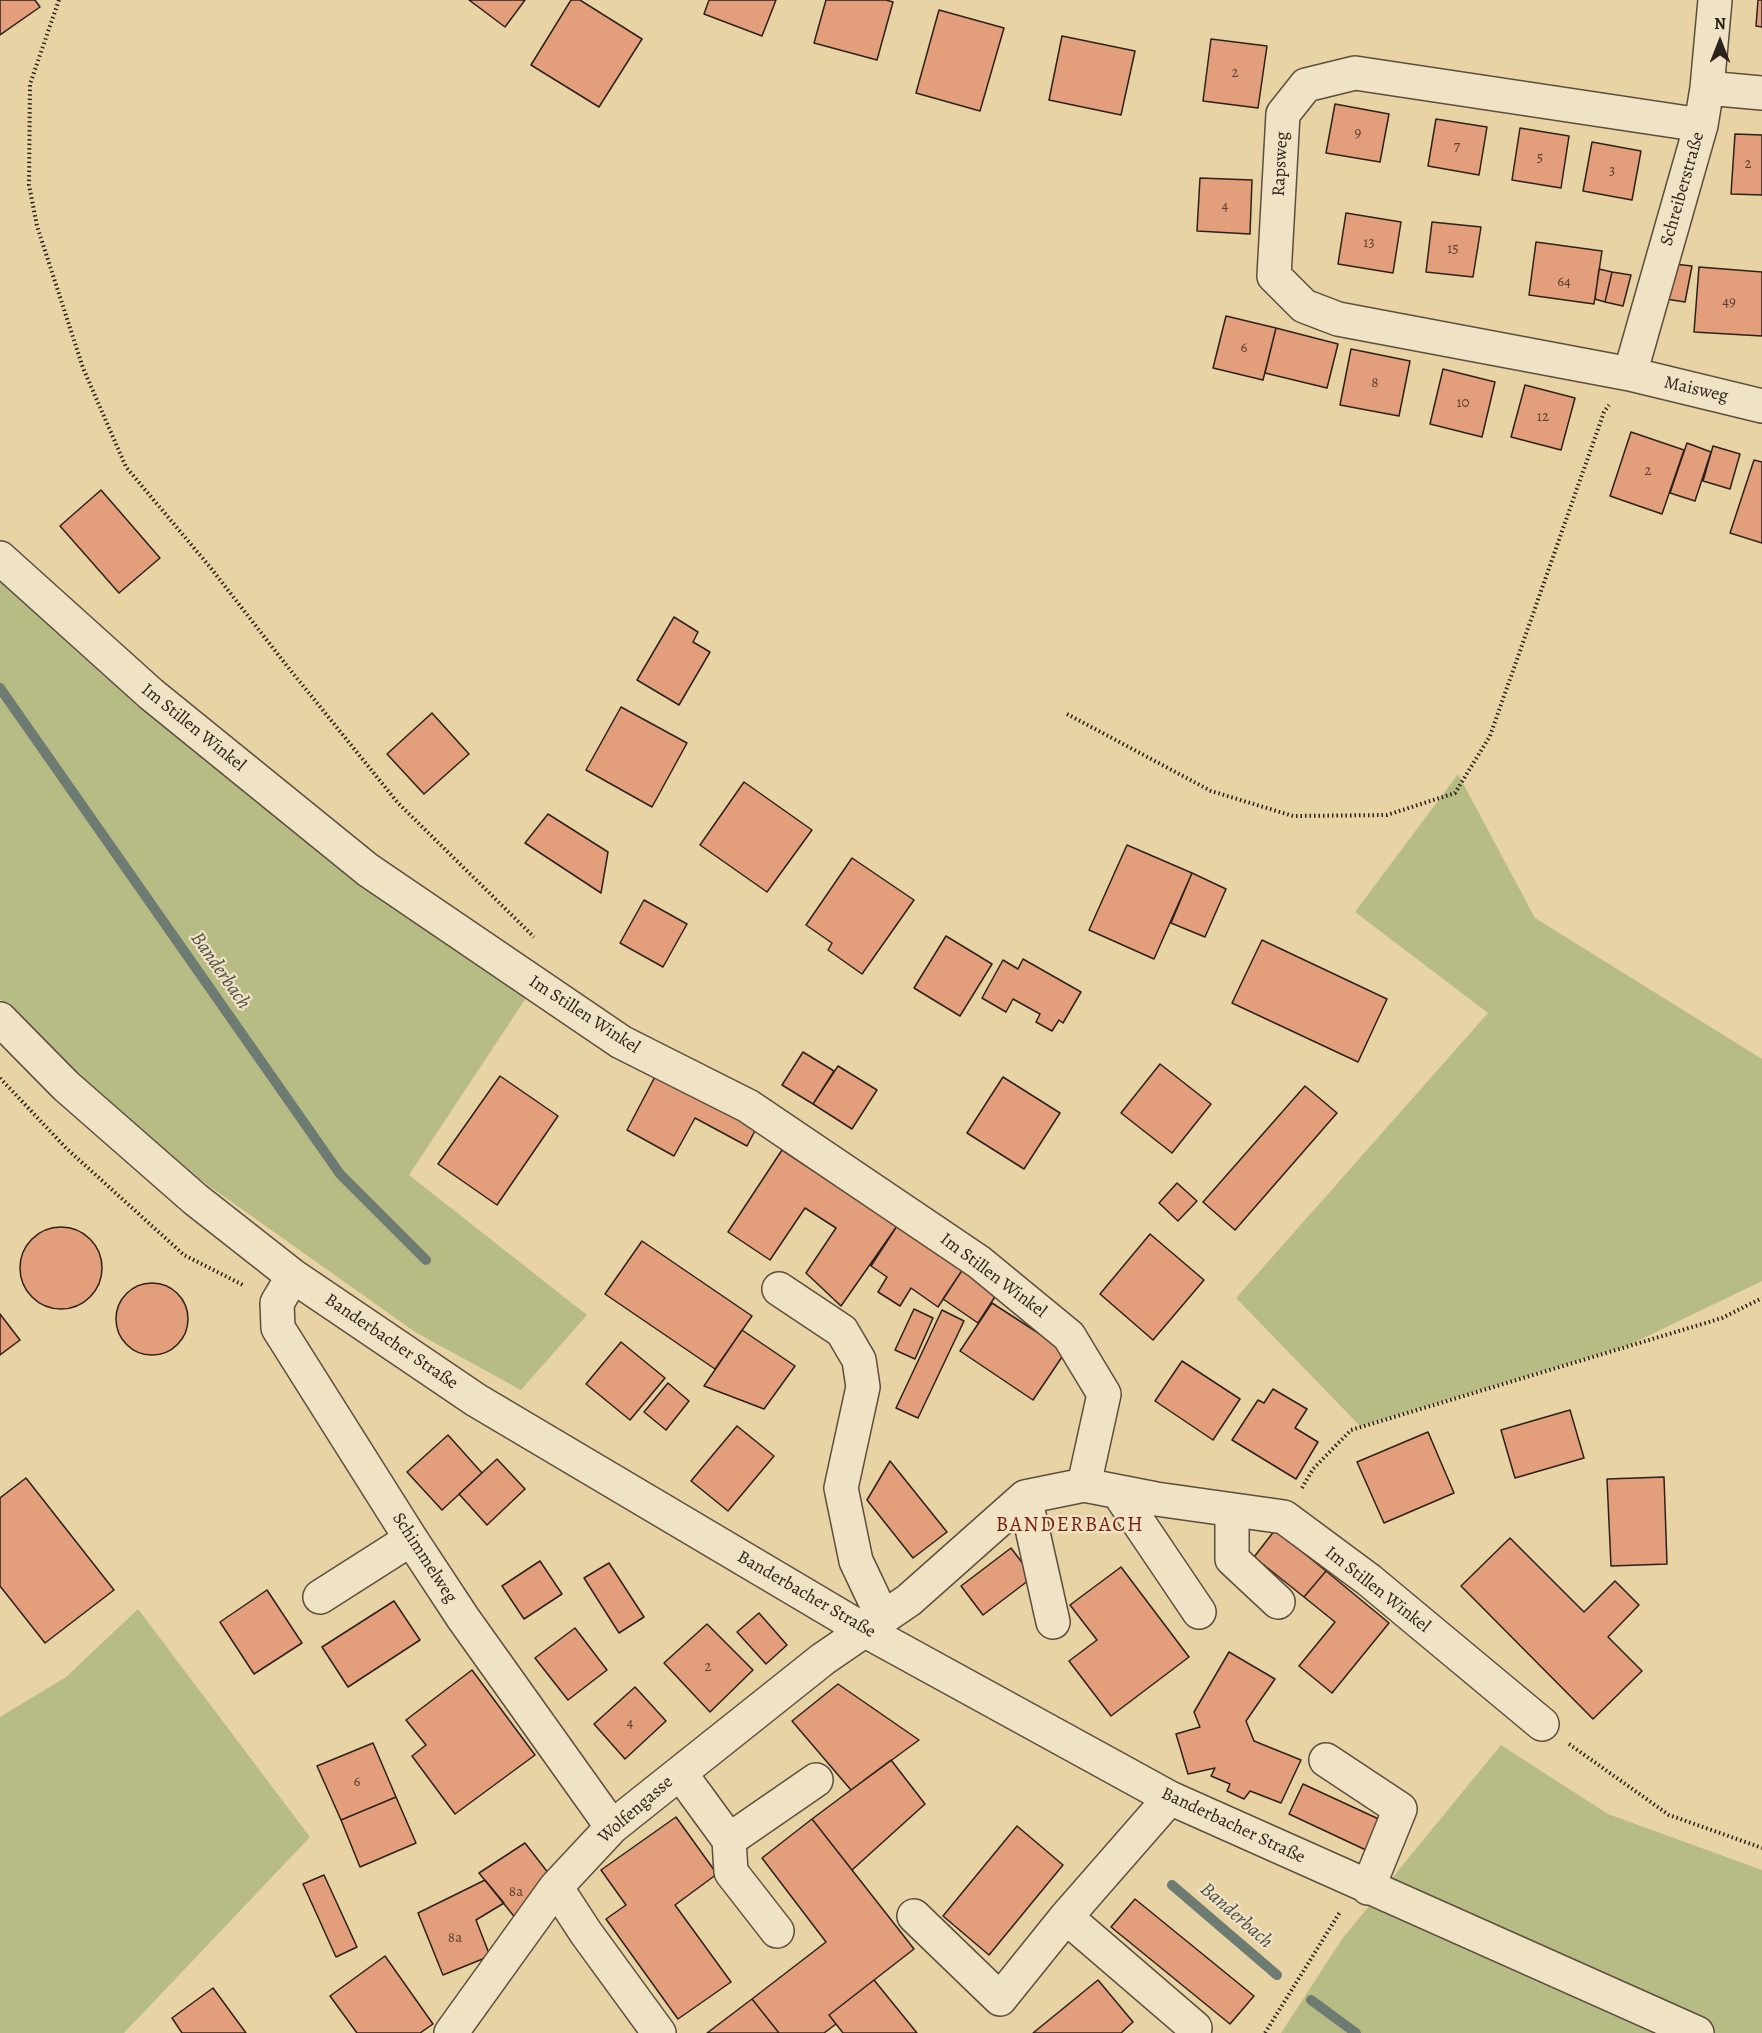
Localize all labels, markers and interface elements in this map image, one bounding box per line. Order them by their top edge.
north arrow [1690,12,1750,72]
text: N [1714,13,1726,35]
house number: 2 [1231,64,1239,82]
house number: 9 [1355,124,1361,142]
street label: Schreiberstraße [1656,130,1710,248]
street label: Rapsweg [1269,131,1293,197]
house number: 7 [1454,138,1460,156]
house number: 5 [1537,149,1543,167]
house number: 2 [1744,155,1752,173]
house number: 3 [1609,162,1615,180]
house number: 4 [1222,197,1228,215]
house number: 13 [1363,234,1375,252]
house number: 15 [1447,240,1459,258]
house number: 64 [1557,273,1571,291]
house number: 49 [1722,293,1736,311]
house number: 6 [1241,339,1247,357]
street label: Maisweg [1662,372,1730,408]
house number: 8 [1371,374,1379,392]
house number: 10 [1456,394,1470,412]
house number: 12 [1537,408,1549,426]
house number: 2 [1644,462,1652,480]
street label: Im Stillen Winkel [137,679,249,777]
water label: Banderbach [185,928,255,1014]
street label: Im Stillen Winkel [525,971,643,1059]
street label: Im Stillen Winkel [935,1229,1051,1323]
street label: Banderbacher Straße [320,1289,462,1395]
street label: Schimmelweg [387,1509,461,1607]
district label: BANDERBACH [996,1513,1144,1539]
street label: Im Stillen Winkel [1320,1542,1434,1638]
street label: Banderbacher Straße [733,1547,879,1643]
house number: 2 [704,1658,712,1676]
house number: 4 [627,1714,633,1732]
street label: Wolfengasse [594,1772,678,1848]
house number: 6 [354,1773,360,1791]
street label: Banderbacher Straße [1158,1783,1308,1869]
water label: Banderbach [1195,1878,1277,1954]
house number: 8a [509,1883,523,1901]
house number: 8a [448,1929,462,1947]

